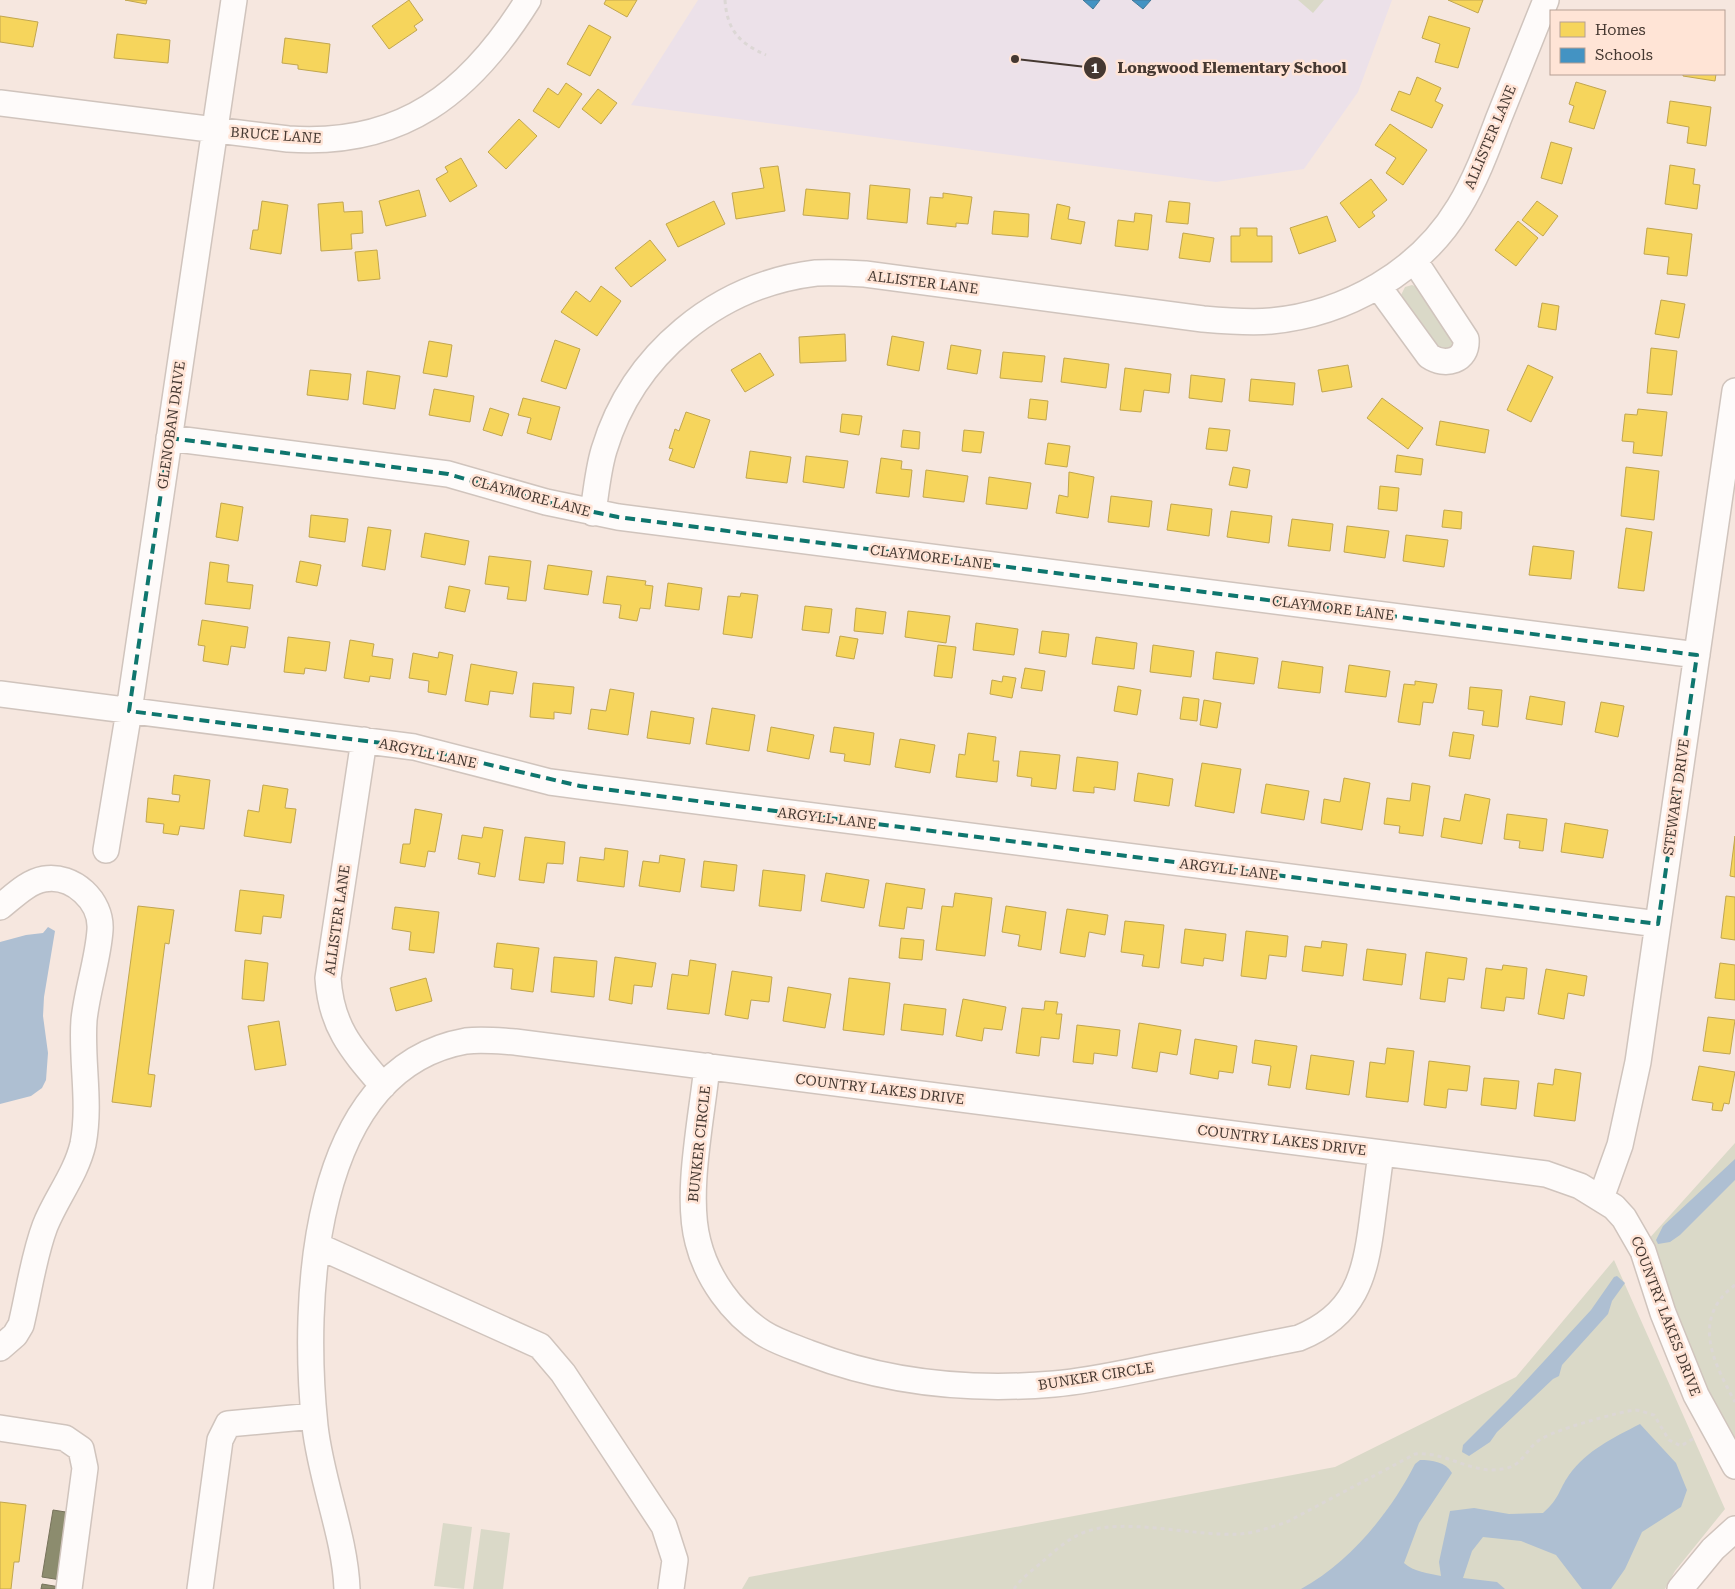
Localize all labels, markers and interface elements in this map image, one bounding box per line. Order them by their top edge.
legend [1550,10,1725,75]
text: Homes [1595,21,1646,39]
text: Schools [1595,46,1653,64]
callout: Longwood Elementary School [1082,53,1356,83]
text: 1 [1091,59,1100,77]
text: Longwood Elementary School [1118,59,1347,77]
street label: ALLISTER LANE [1461,83,1519,191]
street label: BRUCE LANE [230,124,322,146]
street label: ALLISTER LANE [867,267,979,297]
street label: GLENOBAN DRIVE [154,360,188,490]
street label: CLAYMORE LANE [470,472,592,520]
street label: CLAYMORE LANE [869,542,993,572]
street label: CLAYMORE LANE [1271,593,1395,623]
street label: ARGYLL LANE [378,735,478,771]
street label: STEWART DRIVE [1660,738,1692,856]
street label: ARGYLL LANE [777,804,877,832]
street label: ARGYLL LANE [1179,855,1279,883]
street label: ALLISTER LANE [321,864,353,976]
street label: COUNTRY LAKES DRIVE [795,1071,965,1107]
street label: BUNKER CIRCLE [685,1085,713,1203]
street label: COUNTRY LAKES DRIVE [1197,1122,1367,1158]
street label: COUNTRY LAKES DRIVE [1628,1234,1704,1398]
street label: BUNKER CIRCLE [1037,1359,1155,1393]

